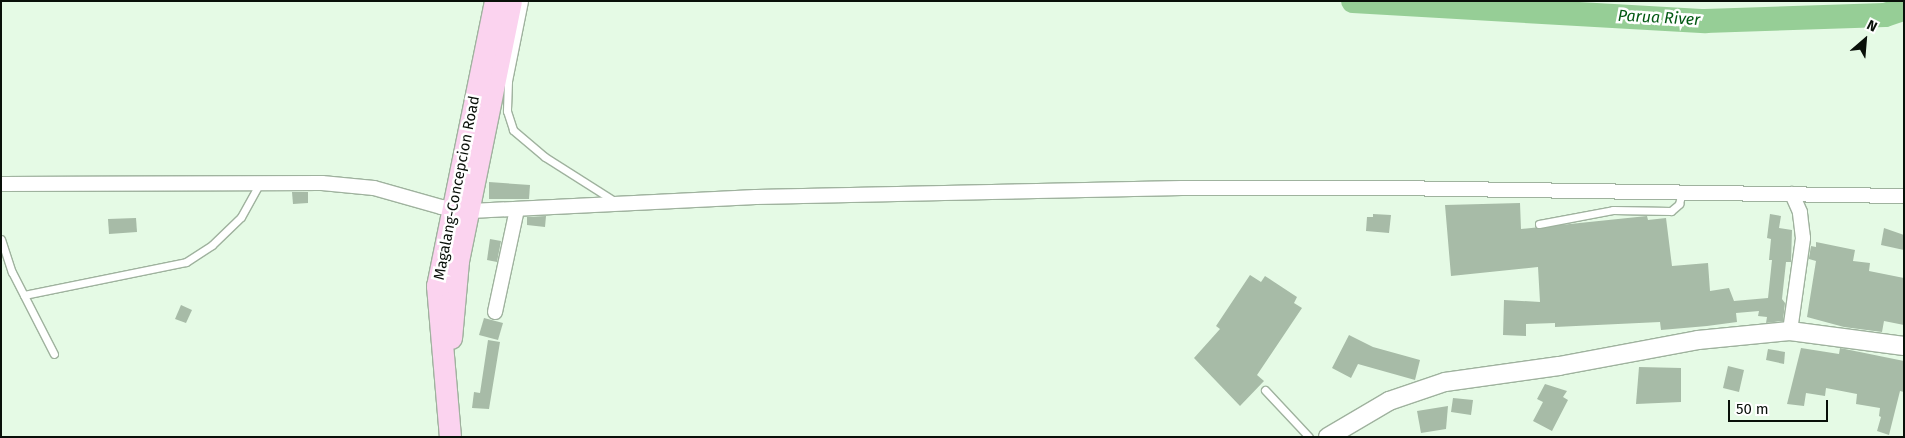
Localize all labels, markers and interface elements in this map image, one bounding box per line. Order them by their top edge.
water label: Parua River [1617,6,1701,30]
north arrow [1840,15,1890,65]
text: N [1864,17,1880,36]
street label: Magalang-Concepcion Road [430,94,484,282]
scale bar [1730,390,1830,422]
text: 50 m [1736,400,1769,418]

